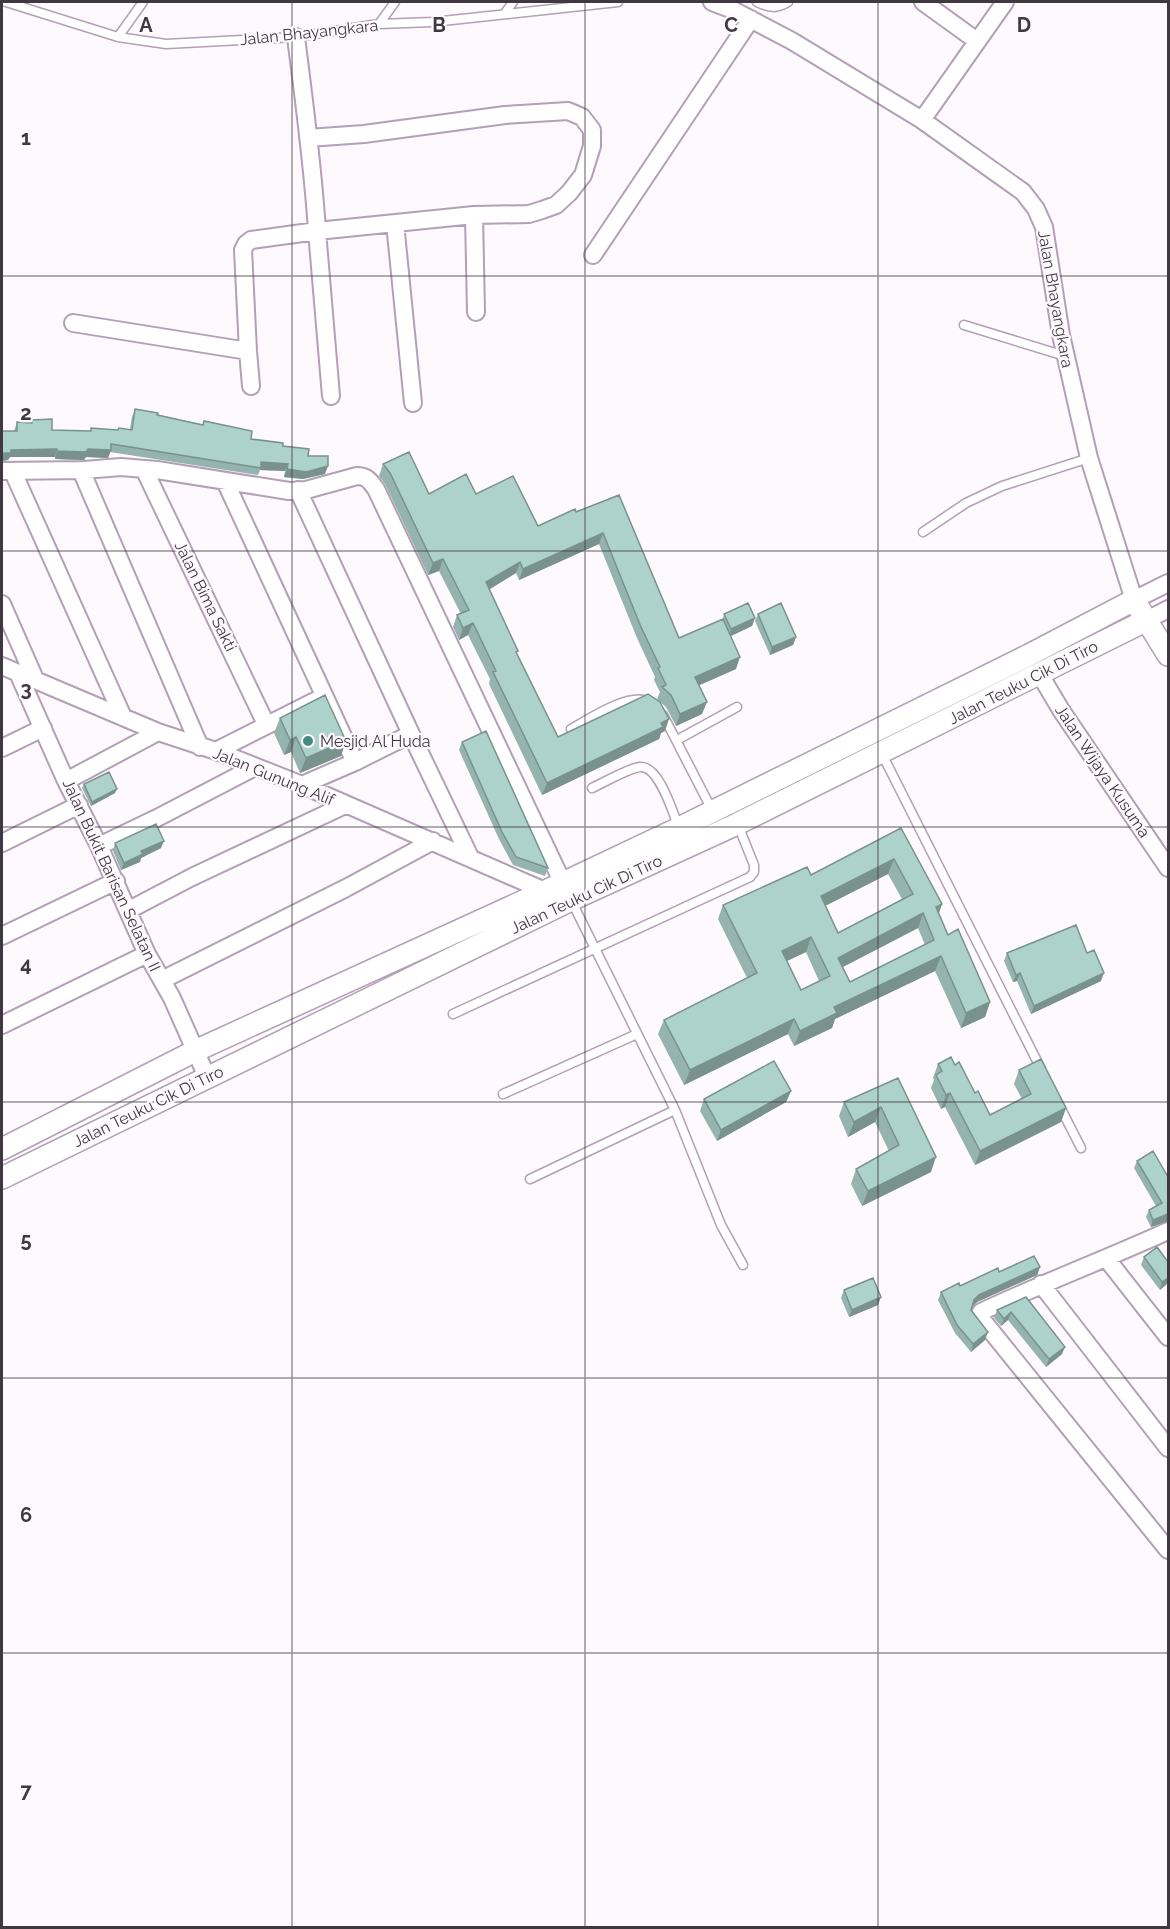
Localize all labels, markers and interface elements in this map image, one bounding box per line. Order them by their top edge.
text: A [139,13,153,37]
text: B [432,13,446,37]
text: C [724,13,738,37]
text: D [1017,13,1031,37]
street label: Jalan Bhayangkara [239,16,379,49]
text: 1 [21,126,31,150]
street label: Jalan Bhayangkara [1034,229,1077,369]
text: 2 [20,401,32,425]
street label: Jalan Bima Sakti [171,538,240,654]
street label: Jalan Teuku Cik Di Tiro [945,637,1101,728]
text: 3 [20,677,32,701]
street label: Jalan Wijaya Kusuma [1051,701,1154,841]
place label: Mesjid Al Huda [320,732,430,751]
marker: Mesjid Al Huda [301,734,315,748]
street label: Jalan Gunung Alif [210,743,338,810]
street label: Jalan Bukit Barisan Selatan II [59,776,165,974]
street label: Jalan Teuku Cik Di Tiro [507,851,665,938]
text: 4 [20,952,32,976]
street label: Jalan Teuku Cik Di Tiro [70,1062,226,1151]
text: 5 [20,1228,32,1252]
text: 6 [20,1503,32,1527]
text: 7 [20,1779,32,1803]

